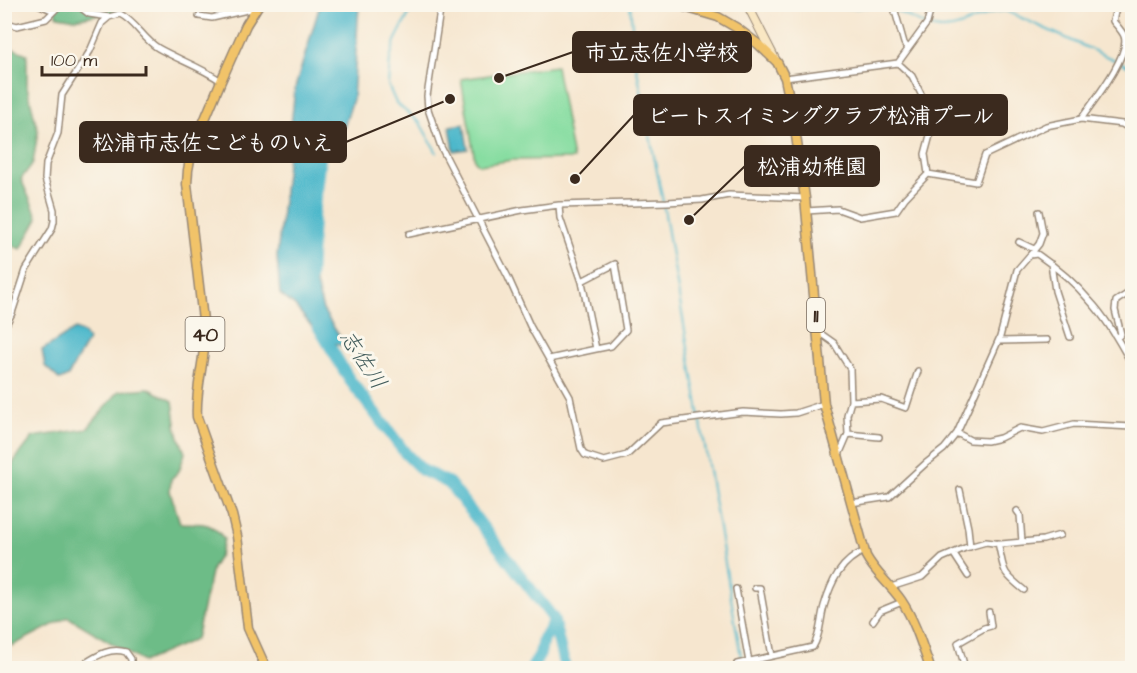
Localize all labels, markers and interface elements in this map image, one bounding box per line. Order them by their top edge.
callout: 市立志佐小学校 [573,32,751,72]
text: 市立志佐小学校 [585,38,739,69]
scale bar [42,39,146,77]
text: 100 m [51,48,97,73]
callout: ビートスイミングクラブ松浦プール [634,95,1007,135]
text: ビートスイミングクラブ松浦プール [647,101,995,132]
callout: 松浦市志佐こどものいえ [80,122,346,162]
text: 松浦市志佐こどものいえ [92,128,334,159]
callout: 松浦幼稚園 [745,146,879,186]
text: 松浦幼稚園 [757,152,867,183]
road number: 11 [807,298,825,332]
road number: 40 [186,317,224,351]
water label: 志佐川 [332,324,394,396]

